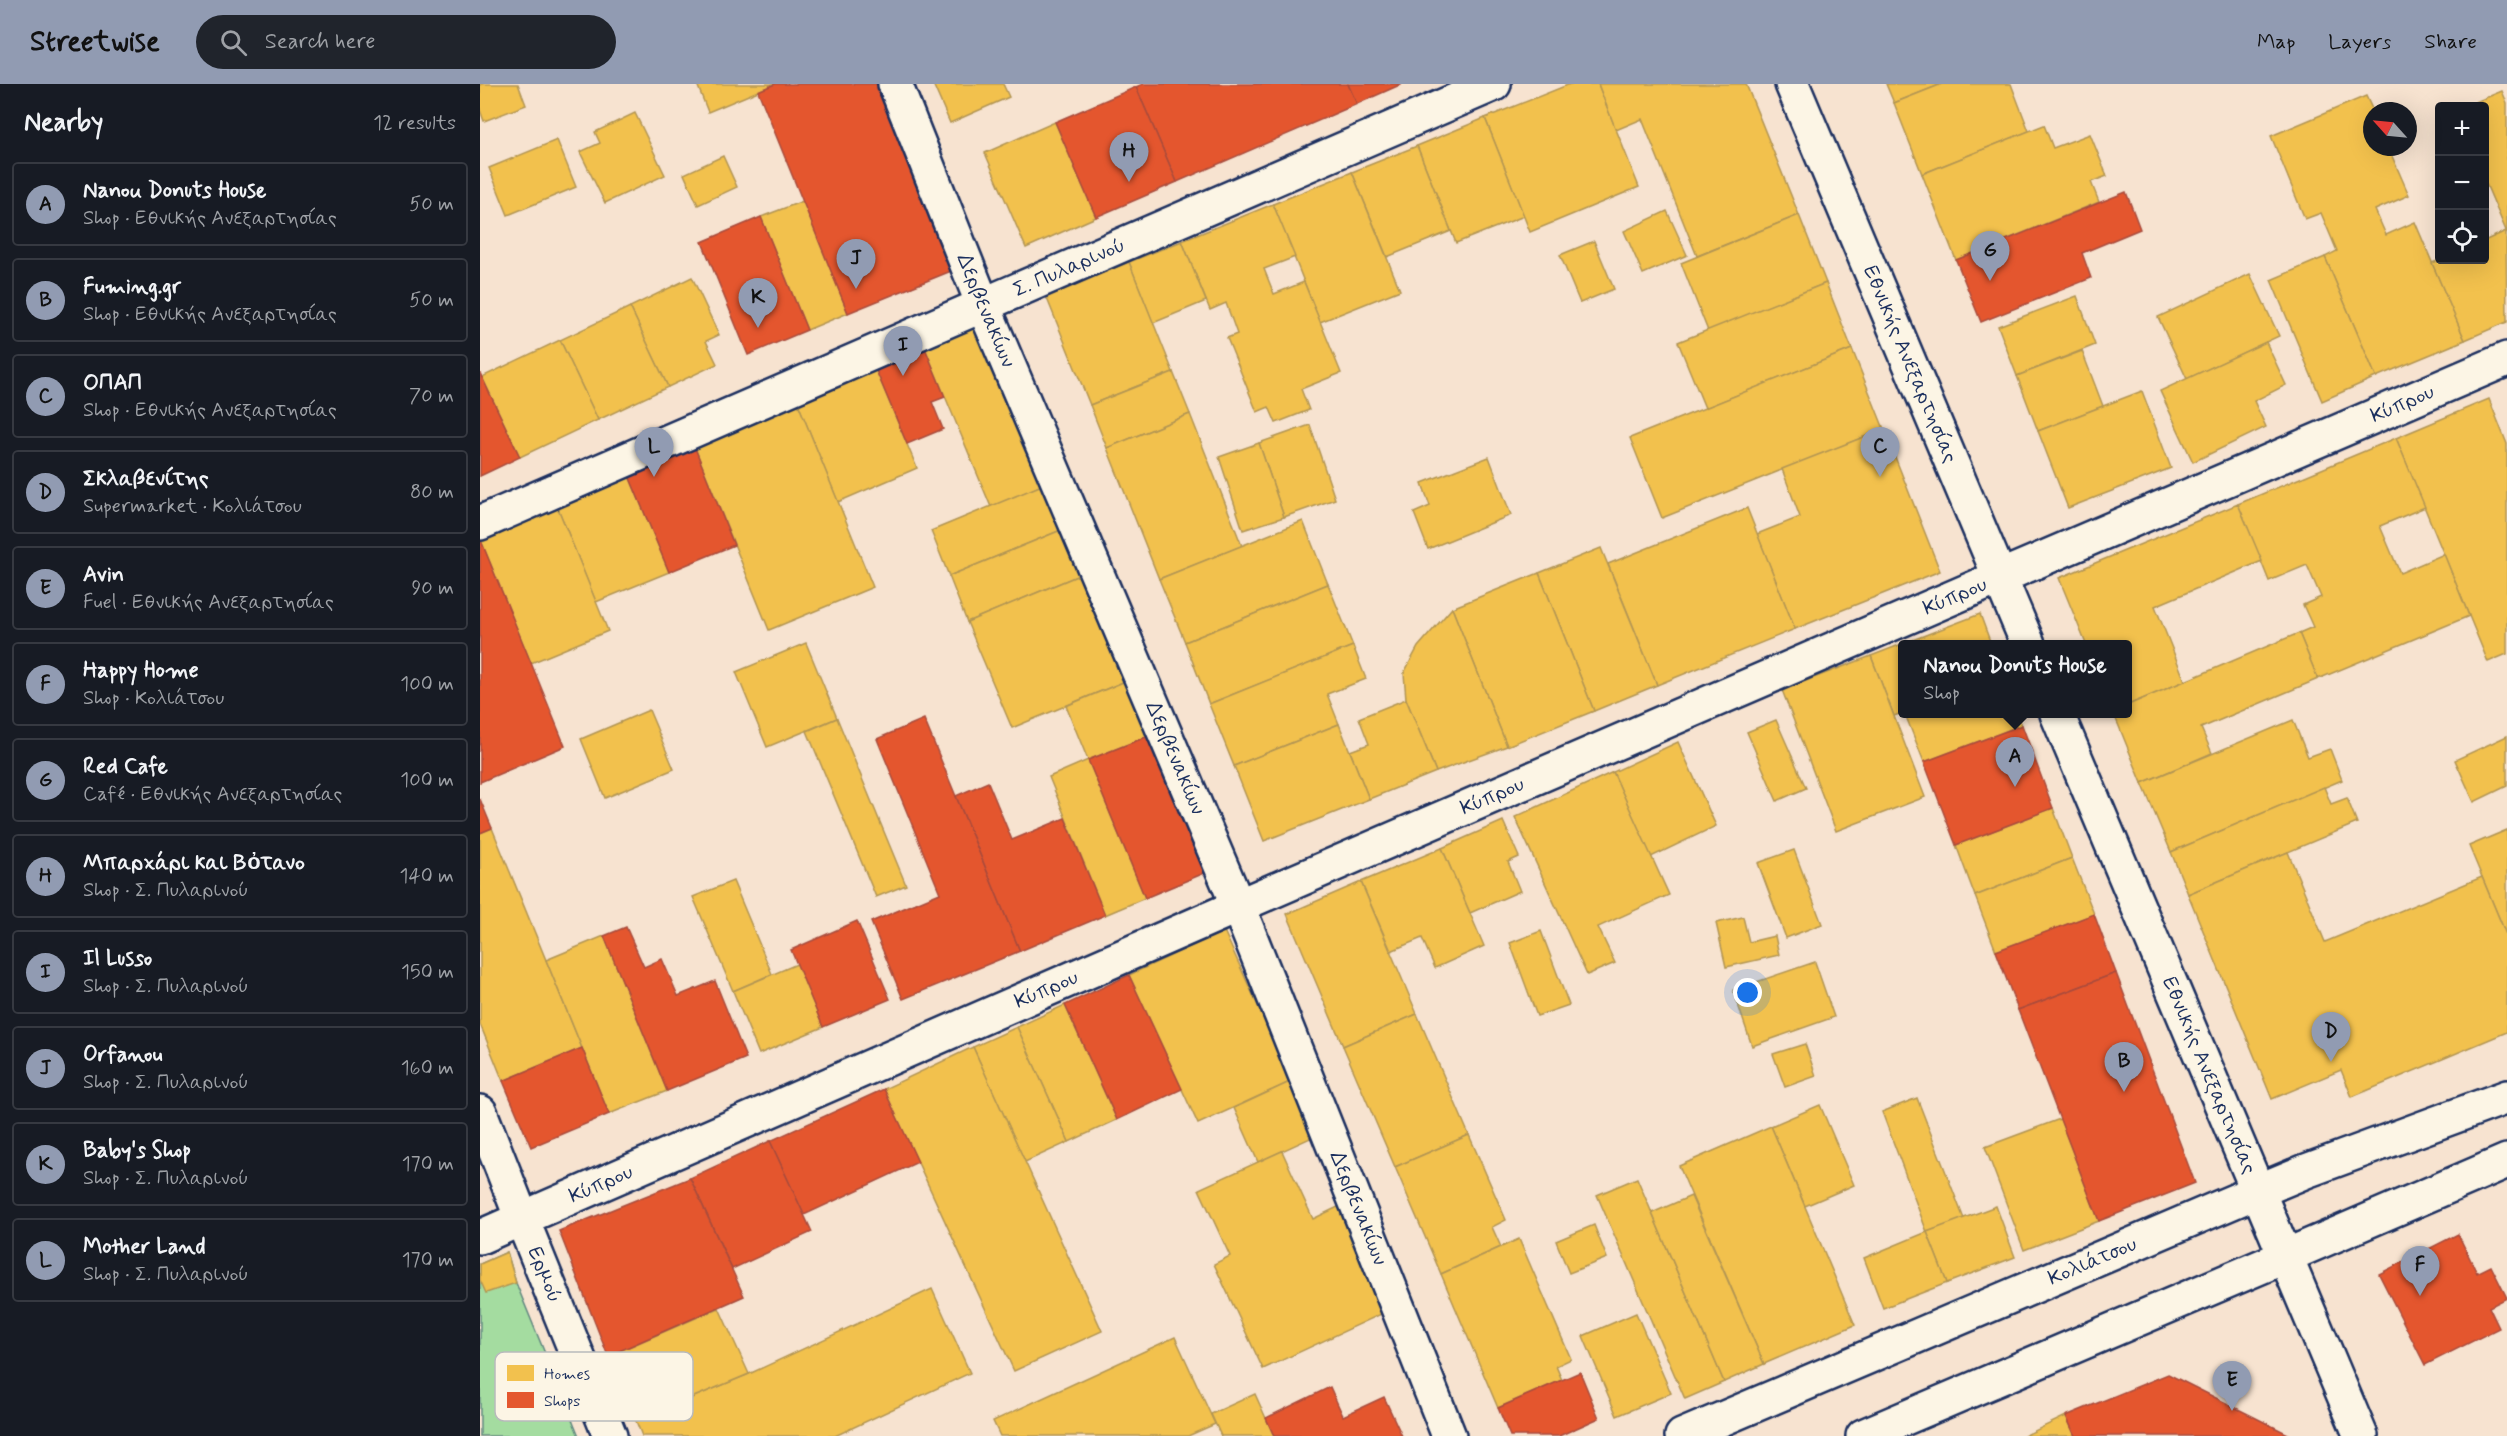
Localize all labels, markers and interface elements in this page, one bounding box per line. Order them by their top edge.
search box [196,15,616,69]
text: Streetwise [30,24,160,61]
icon: search [217,26,250,59]
text: Search here [265,28,375,56]
text: Map [2257,28,2295,56]
text: Layers [2328,28,2391,56]
text: Share [2424,28,2477,56]
north arrow [2363,102,2417,156]
map controls [2435,102,2489,264]
button: + [2435,102,2489,156]
text: Nearby [24,106,103,140]
text: 12 results [373,110,456,137]
pin: H [1110,132,1148,182]
button: − [2435,156,2489,210]
text: Nanou Donuts House [83,177,266,205]
text: A [39,191,52,218]
text: 50 m [409,191,454,218]
text: Shop · Εθνικής Ανεξαρτησίας [83,205,337,232]
button: locate [2435,210,2489,264]
street label: Σ. Πυλαρινού [1009,231,1130,304]
pin: G [1970,232,2010,281]
pin: J [836,240,875,289]
street label: Δερβενακίων [950,249,1022,372]
street label: Εθνικής Ανεξαρτησίας [1856,261,1964,467]
text: Fuming.gr [83,273,181,301]
pin: K [738,278,778,328]
text: B [39,287,52,314]
text: 50 m [409,287,454,314]
text: Shop · Εθνικής Ανεξαρτησίας [83,301,337,328]
pin: I [884,326,922,376]
text: ΟΠΑΠ [83,369,142,397]
street label: Κύπρου [2366,378,2439,430]
text: C [38,383,53,410]
text: 70 m [409,383,454,410]
text: Shop · Εθνικής Ανεξαρτησίας [83,397,337,424]
pin: L [634,428,674,477]
pin: C [1860,428,1900,477]
text: Σκλαβενίτης [83,465,209,493]
text: D [39,479,52,506]
text: 80 m [410,479,454,506]
text: Supermarket · Κολιάτσου [83,493,302,520]
text: Avin [83,561,124,589]
street label: Κύπρου [1919,570,1991,623]
text: E [40,575,51,602]
text: 90 m [411,575,454,602]
text: Fuel · Εθνικής Ανεξαρτησίας [83,589,334,616]
popup [1898,640,2132,718]
text: Nanou Donuts House [1923,652,2107,680]
text: Happy Home [83,657,199,685]
text: F [40,671,51,698]
text: 100 m [400,671,454,698]
text: Shop [1923,680,1960,707]
text: Shop · Κολιάτσου [83,685,224,712]
street label: Δερβενακίων [1139,697,1212,819]
pin: A [1996,738,2035,787]
text: Red Cafe [83,753,168,781]
text: G [39,767,52,794]
text: 100 m [400,767,454,794]
street label: Κύπρου [1456,770,1529,822]
text: Café · Εθνικής Ανεξαρτησίας [83,781,342,808]
text: Μπαρχάρι και Βὀτανο [83,849,305,877]
text: H [39,863,52,890]
text: 140 m [400,863,454,890]
text: Shop · Σ. Πυλαρινού [83,877,249,904]
text: Il Lusso [83,945,152,973]
text: I [40,959,51,986]
text: 150 m [401,959,454,986]
street label: Κύπρου [1010,963,1083,1016]
street label: Εθνικής Ανεξαρτησίας [2155,972,2263,1178]
text: Shop · Σ. Πυλαρινού [83,973,249,1000]
your location [1733,978,1762,1007]
pin: D [2312,1012,2350,1062]
text: Orfanou [83,1041,162,1069]
pin: B [2104,1042,2144,1092]
text: J [40,1055,51,1082]
text: 160 m [401,1055,454,1082]
text: Shop · Σ. Πυλαρινού [83,1069,249,1096]
text: Baby's Shop [83,1137,191,1165]
street label: Δερβενακίων [1323,1147,1394,1270]
text: K [38,1151,53,1178]
text: 170 m [402,1151,454,1178]
street label: Κύπρου [565,1158,637,1210]
text: Shop · Σ. Πυλαρινού [83,1165,249,1192]
street label: Κολιάτσου [2044,1230,2141,1293]
text: Mother Land [83,1233,206,1261]
street label: Ερμού [521,1242,568,1307]
pin: F [2400,1246,2440,1296]
text: L [39,1247,52,1274]
text: 170 m [402,1247,454,1274]
text: Shop · Σ. Πυλαρινού [83,1261,249,1288]
legend [495,1352,693,1421]
pin: E [2212,1362,2252,1411]
text: Homes [544,1364,590,1385]
text: Shops [544,1391,581,1412]

